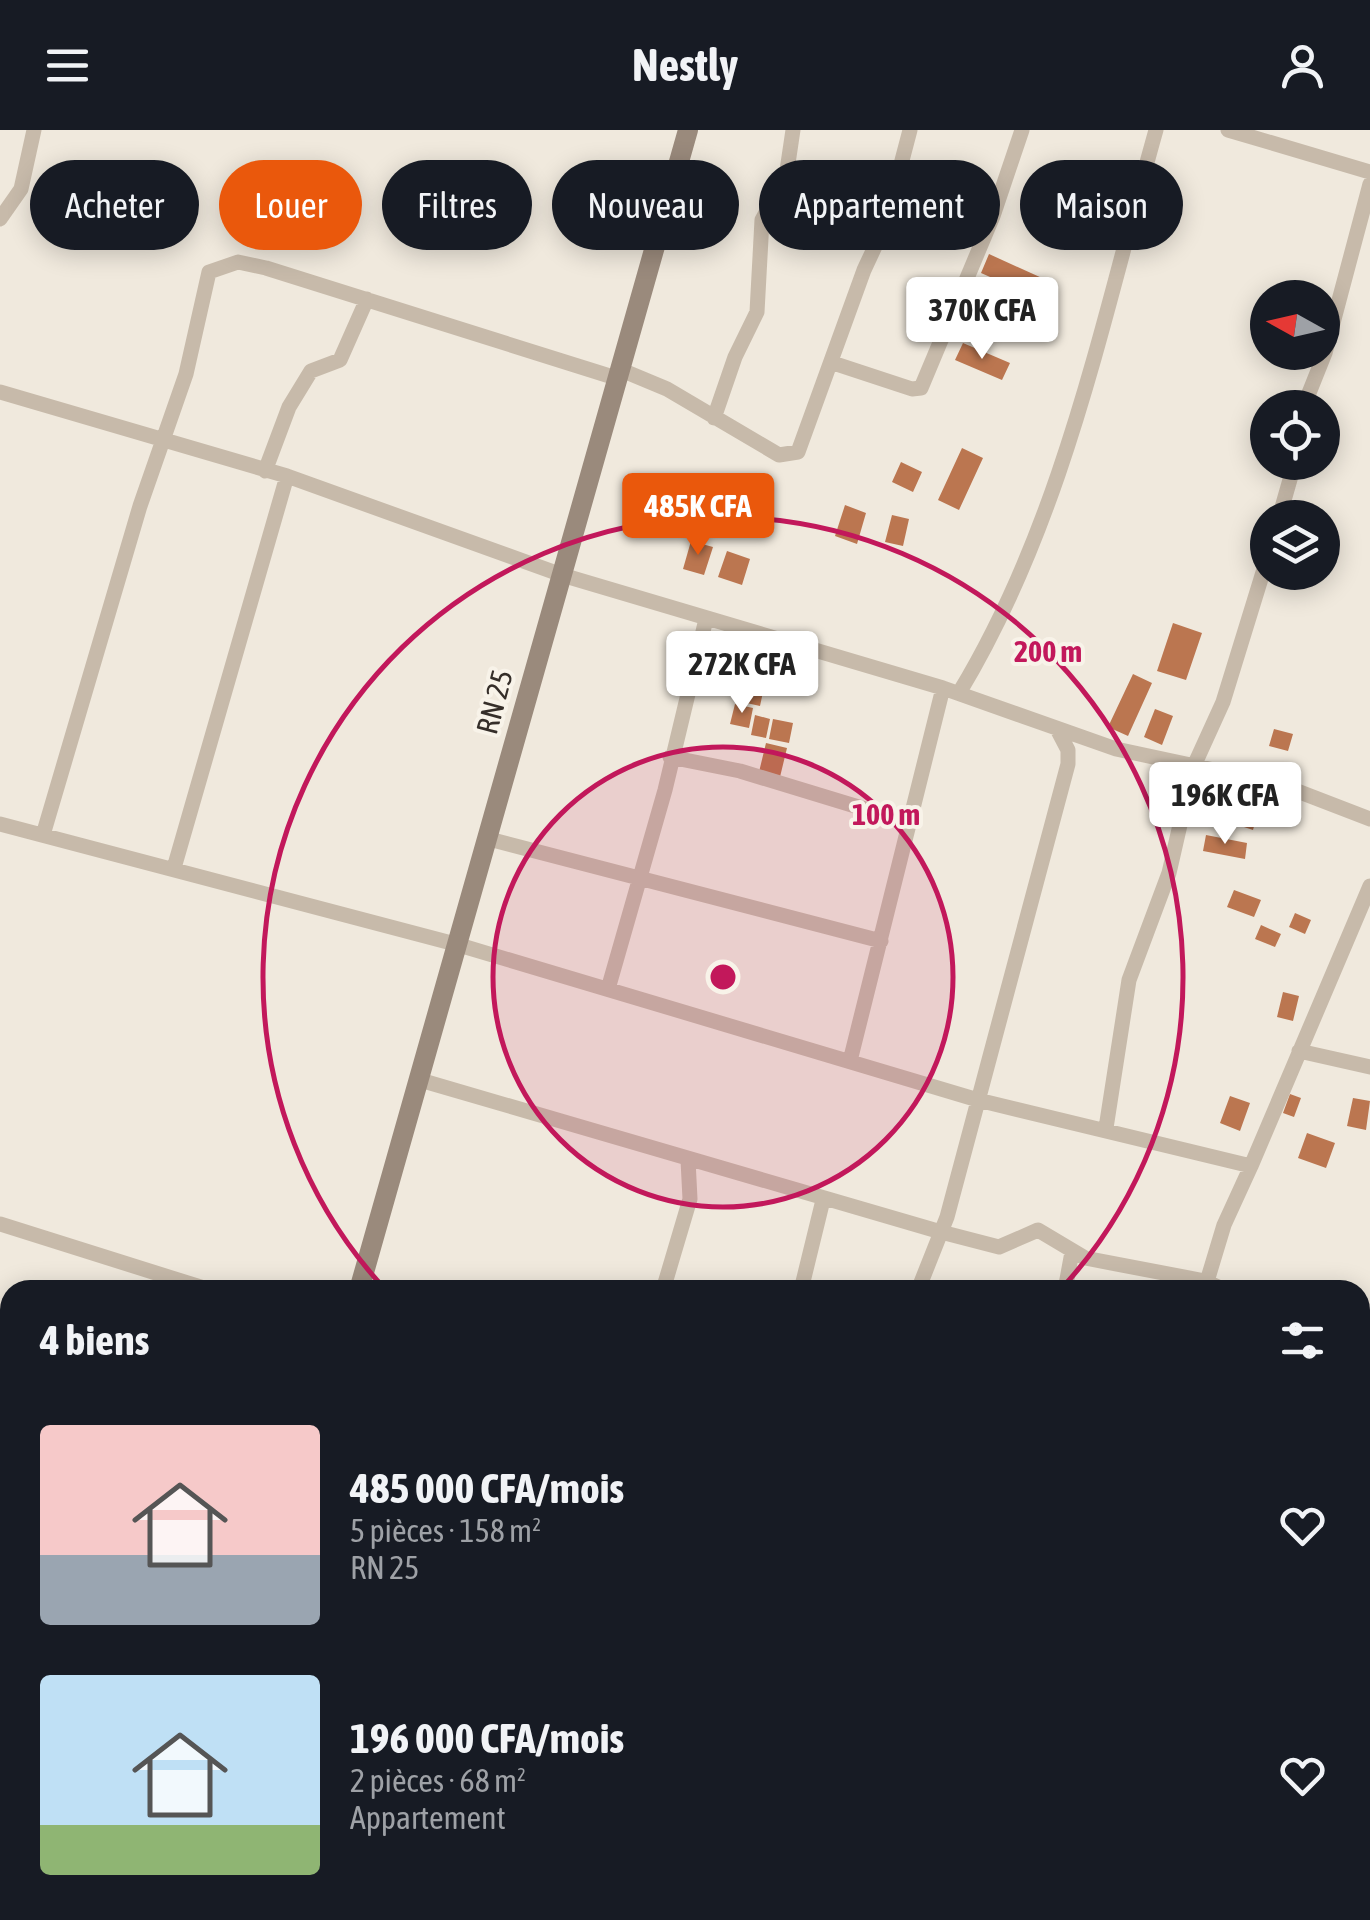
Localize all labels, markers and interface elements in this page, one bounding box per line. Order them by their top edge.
icon: menu [40,38,95,93]
icon: person [1275,38,1330,93]
text: Nestly [632,39,738,91]
chip: Acheter [30,160,199,250]
chip: Louer [219,160,362,250]
chip: Filtres [382,160,532,250]
chip: Nouveau [552,160,739,250]
chip: Appartement [759,160,1000,250]
chip: Maison [1020,160,1183,250]
pin: 370K CFA [879,277,1085,362]
north arrow [1250,280,1340,370]
map controls [1250,280,1340,590]
text: 370K CFA [928,291,1036,328]
button: locate [1250,390,1340,480]
pin: 485K CFA [595,473,801,558]
text: 485K CFA [644,487,752,524]
button: layers [1250,500,1340,590]
pin: 272K CFA [639,631,845,716]
text: 200 m [1014,634,1082,668]
text: 272K CFA [688,645,796,682]
street label: RN 25 [469,666,519,738]
pin: 196K CFA [1122,762,1328,847]
text: 196K CFA [1171,776,1279,813]
text: 100 m [852,797,920,831]
centre of rings [705,959,741,995]
icon: filters [1275,1313,1330,1368]
text: 4 biens [40,1316,149,1364]
text: 485 000 CFA/mois [350,1464,624,1512]
icon: home [120,1465,240,1585]
icon: heart [1275,1498,1330,1553]
text: 5 pièces · 158 m² [350,1512,541,1549]
text: RN 25 [350,1549,419,1586]
text: 196 000 CFA/mois [350,1714,624,1762]
icon: home [120,1715,240,1835]
icon: heart [1275,1748,1330,1803]
text: 2 pièces · 68 m² [350,1762,526,1799]
text: Appartement [350,1799,506,1836]

